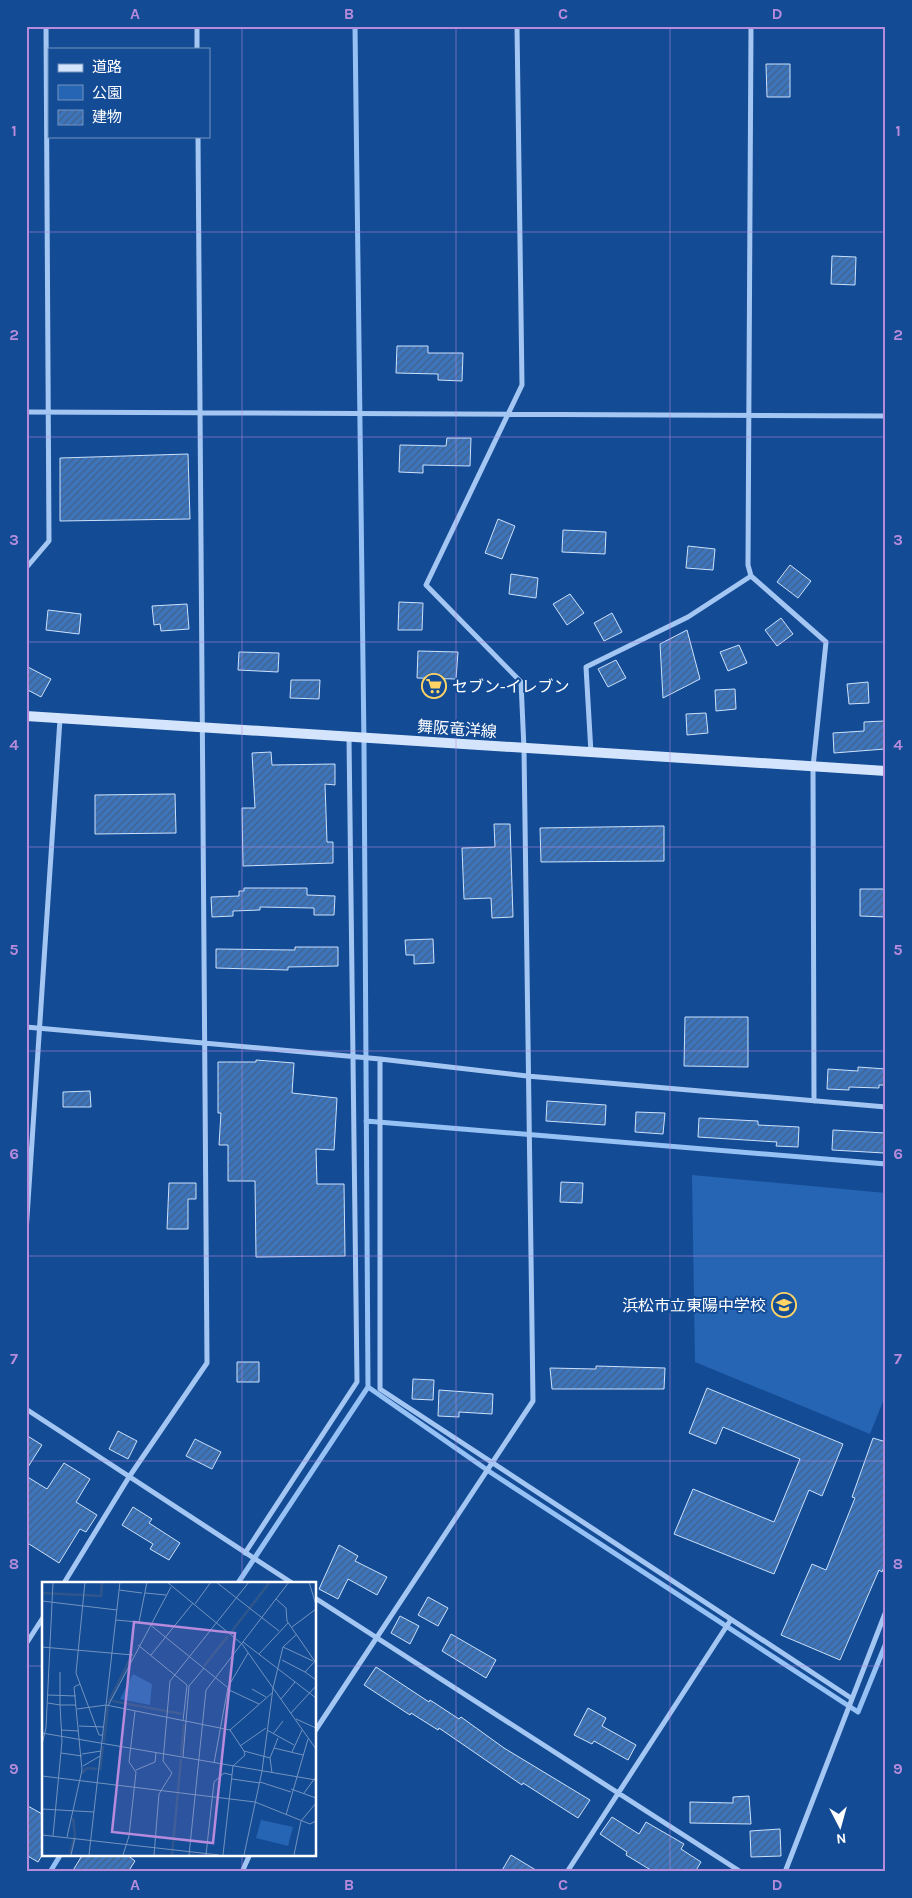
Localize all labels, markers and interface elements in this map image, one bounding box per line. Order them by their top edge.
text: A [130,4,140,23]
text: B [344,4,354,23]
text: C [558,4,568,23]
text: D [772,4,783,23]
legend [48,48,210,138]
text: 道路 [92,58,122,76]
text: 公園 [92,84,122,102]
text: 建物 [92,108,122,126]
text: 1 [11,121,17,140]
text: 1 [895,121,901,140]
text: 2 [9,325,19,344]
text: 2 [893,325,903,344]
text: 3 [9,530,19,549]
text: 3 [893,530,903,549]
supermarket icon: セブン-イレブン [421,673,447,699]
place label: セブン-イレブン [452,677,570,696]
street label: 舞阪竜洋線 [416,717,498,741]
text: 4 [9,735,19,754]
text: 4 [893,735,903,754]
text: 5 [9,940,19,959]
text: 5 [893,940,903,959]
text: 6 [9,1144,19,1163]
text: 6 [893,1144,903,1163]
school or university icon: 浜松市立東陽中学校 [771,1292,797,1318]
place label: 浜松市立東陽中学校 [622,1296,766,1315]
text: 7 [10,1349,18,1368]
text: 7 [894,1349,902,1368]
text: 8 [9,1554,19,1573]
text: 8 [893,1554,903,1573]
inset map [42,1582,316,1856]
text: 9 [9,1759,19,1778]
text: 9 [893,1759,903,1778]
north arrow [814,1800,864,1850]
text: N [835,1829,847,1847]
text: A [130,1875,140,1894]
text: B [344,1875,354,1894]
text: C [558,1875,568,1894]
text: D [772,1875,783,1894]

